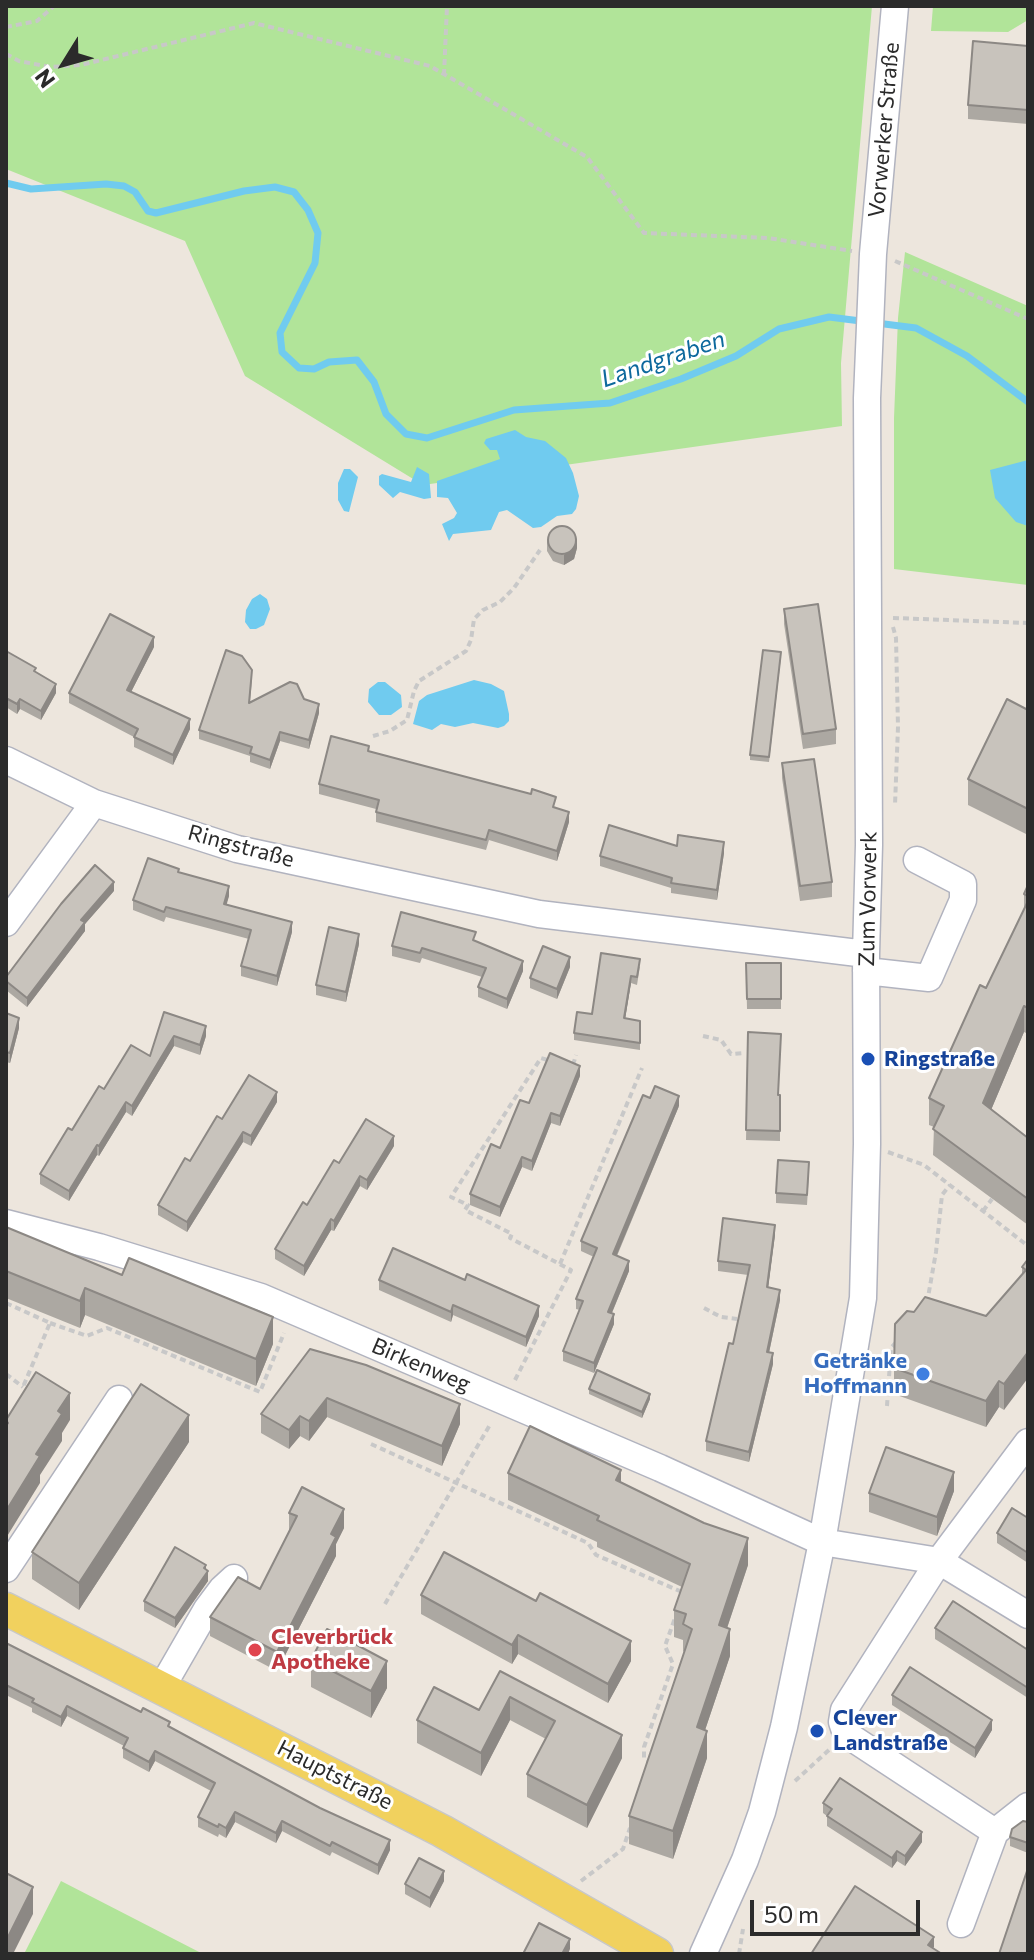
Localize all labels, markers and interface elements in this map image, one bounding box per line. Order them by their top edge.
north arrow [24,24,104,104]
street label: Vorwerker Straße [863,41,905,219]
text: N [29,64,60,93]
water label: Landgraben [597,324,729,394]
street label: Ringstraße [185,819,297,873]
street label: Zum Vorwerk [854,831,882,967]
place label: Ringstraße [884,1046,995,1072]
marker: Ringstraße [859,1050,877,1068]
street label: Birkenweg [368,1332,474,1398]
place label: Getränke Hoffmann [804,1348,907,1400]
marker: Getränke Hoffmann [914,1365,932,1383]
place label: Cleverbrück Apotheke [271,1624,393,1676]
marker: Cleverbrück Apotheke [246,1641,264,1659]
place label: Clever Landstraße [833,1705,948,1756]
marker: Clever Landstraße [808,1722,826,1740]
street label: Hauptstraße [273,1735,397,1815]
scale bar [754,1884,924,1934]
text: 50 m [764,1899,819,1928]

